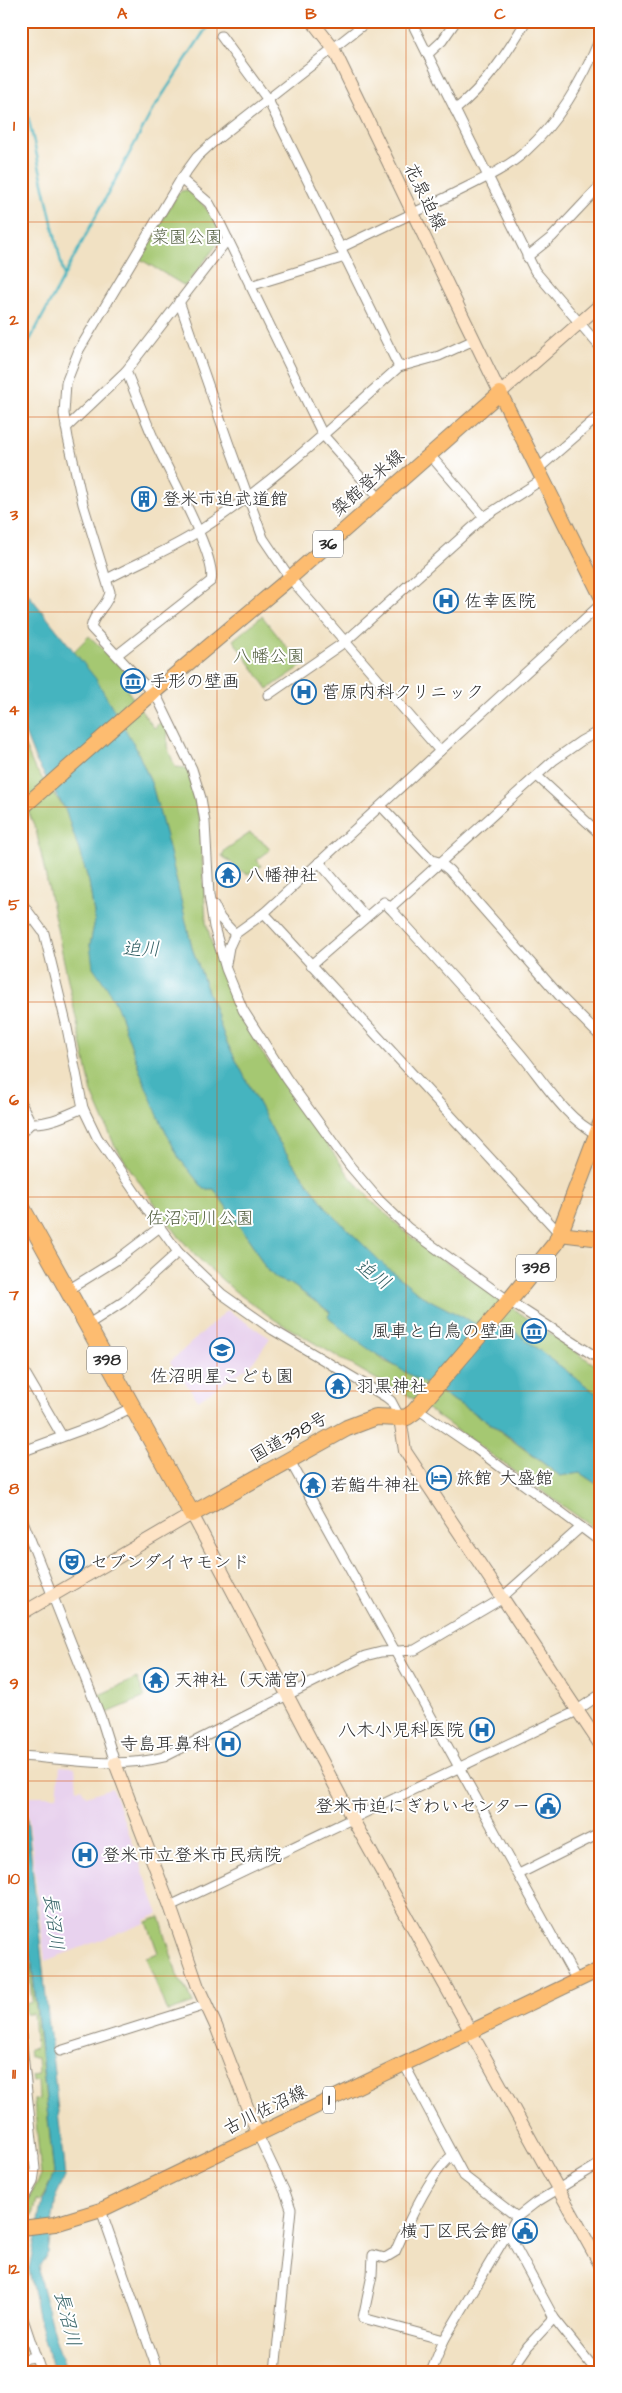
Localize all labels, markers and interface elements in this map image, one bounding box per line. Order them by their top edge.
text: A [117,3,128,25]
text: B [305,3,317,25]
text: C [494,3,506,25]
text: 1 [13,115,16,137]
street label: 花泉迫線 [398,159,452,235]
park label: 菜園公園 [151,225,223,250]
text: 2 [8,309,19,331]
street label: 築館登米線 [326,444,410,522]
building icon: 登米市迫武道館 [131,486,157,512]
place label: 登米市迫武道館 [162,487,288,512]
text: 3 [9,504,19,526]
road number: 36 [313,530,343,558]
hospital icon: 佐幸医院 [433,588,459,614]
place label: 佐幸医院 [464,589,536,614]
park label: 八幡公園 [233,644,305,669]
museum icon: 手形の壁画 [120,668,146,694]
place label: 手形の壁画 [150,669,240,694]
hospital icon: 菅原内科クリニック [291,679,317,705]
place label: 菅原内科クリニック [322,680,484,705]
text: 4 [9,699,20,721]
temple icon: 八幡神社 [215,862,241,888]
place label: 八幡神社 [246,863,318,888]
text: 5 [8,894,20,916]
water label: 迫川 [122,936,160,963]
text: 6 [9,1089,19,1111]
park label: 佐沼河川公園 [146,1206,254,1231]
water label: 迫川 [350,1253,396,1297]
road number: 398 [516,1254,556,1282]
text: 7 [8,1284,19,1306]
museum icon: 風車と白鳥の壁画 [521,1318,547,1344]
place label: 風車と白鳥の壁画 [372,1319,516,1344]
school or university icon: 佐沼明星こども園 [209,1337,235,1363]
road number: 398 [87,1346,127,1374]
place label: 佐沼明星こども園 [150,1364,294,1389]
temple icon: 羽黒神社 [325,1373,351,1399]
place label: 羽黒神社 [356,1374,428,1399]
street label: 国道398号 [246,1405,332,1469]
hotel icon: 旅館 大盛館 [426,1465,452,1491]
place label: 旅館 大盛館 [456,1466,553,1491]
temple icon: 若鮨牛神社 [300,1472,326,1498]
place label: 若鮨牛神社 [330,1473,420,1498]
text: 8 [9,1478,20,1500]
theatre icon: セブンダイヤモンド [59,1549,85,1575]
place label: セブンダイヤモンド [90,1550,249,1575]
temple icon: 天神社（天満宮） [143,1667,169,1693]
place label: 天神社（天満宮） [174,1668,318,1693]
text: 9 [9,1673,19,1695]
hospital icon: 八木小児科医院 [469,1717,495,1743]
place label: 八木小児科医院 [338,1718,464,1743]
hospital icon: 寺島耳鼻科 [215,1731,241,1757]
place label: 寺島耳鼻科 [120,1732,210,1757]
public building icon: 登米市迫にぎわいセンター [535,1793,561,1819]
place label: 登米市迫にぎわいセンター [315,1794,530,1819]
hospital icon: 登米市立登米市民病院 [72,1842,98,1868]
place label: 登米市立登米市民病院 [102,1843,282,1868]
text: 10 [8,1868,20,1890]
water label: 長沼川 [36,1892,70,1952]
text: 11 [12,2063,17,2085]
street label: 古川佐沼線 [219,2079,311,2141]
road number: 1 [323,2086,335,2114]
public building icon: 横丁区民会館 [512,2218,538,2244]
place label: 横丁区民会館 [400,2219,508,2244]
text: 12 [8,2258,20,2280]
water label: 長沼川 [47,2288,87,2350]

